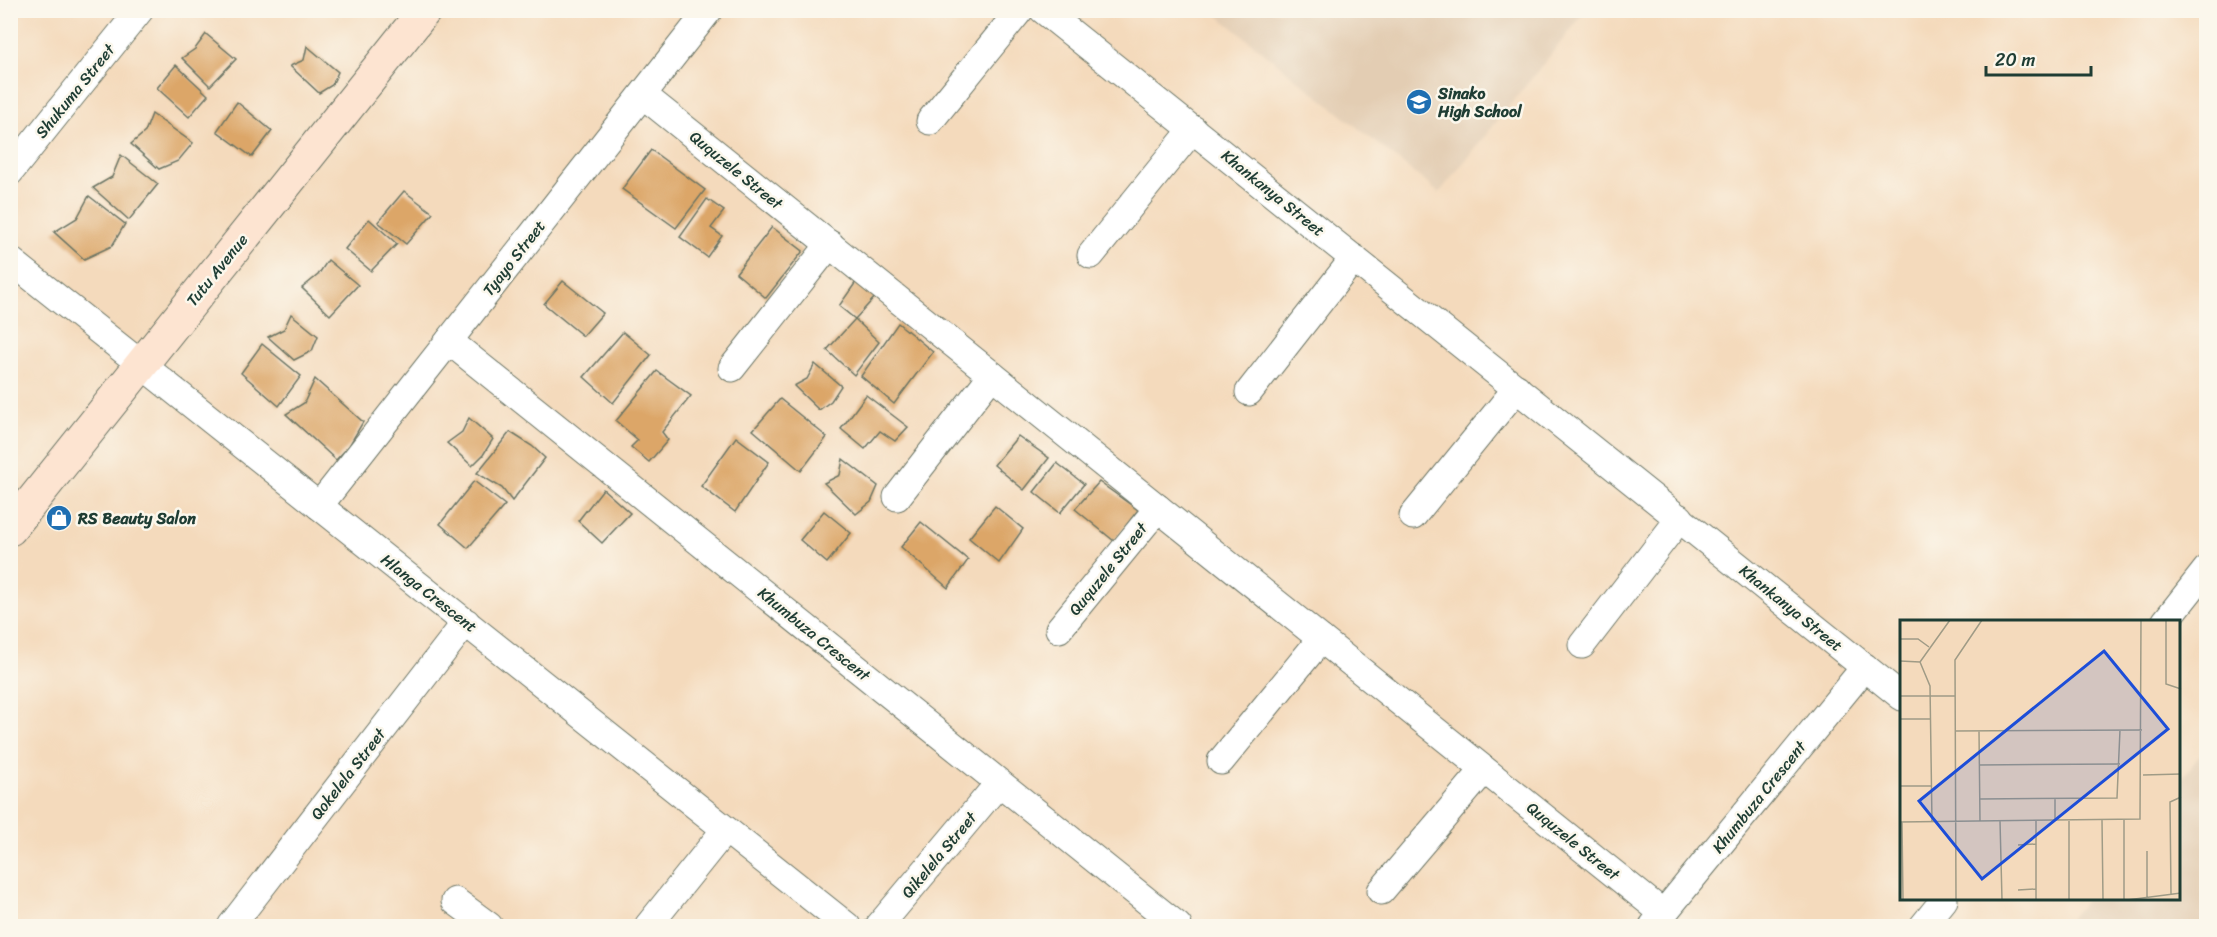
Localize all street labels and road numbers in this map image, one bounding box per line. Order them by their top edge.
street label: Shukuma Street [28,37,123,145]
street label: Ququzele Street [683,123,790,217]
street label: Khankanya Street [1215,142,1331,244]
street label: Tyayo Street [475,213,553,303]
street label: Tutu Avenue [178,227,256,313]
street label: Ququzele Street [1061,515,1155,622]
street label: Hlanga Crescent [374,546,484,640]
street label: Khankanya Street [1733,557,1849,659]
street label: Khumbuza Crescent [751,579,877,689]
street label: Qokelela Street [303,721,394,826]
street label: Khumbuza Crescent [1704,734,1814,860]
street label: Ququzele Street [1520,794,1627,888]
street label: Qikelela Street [894,804,985,905]

